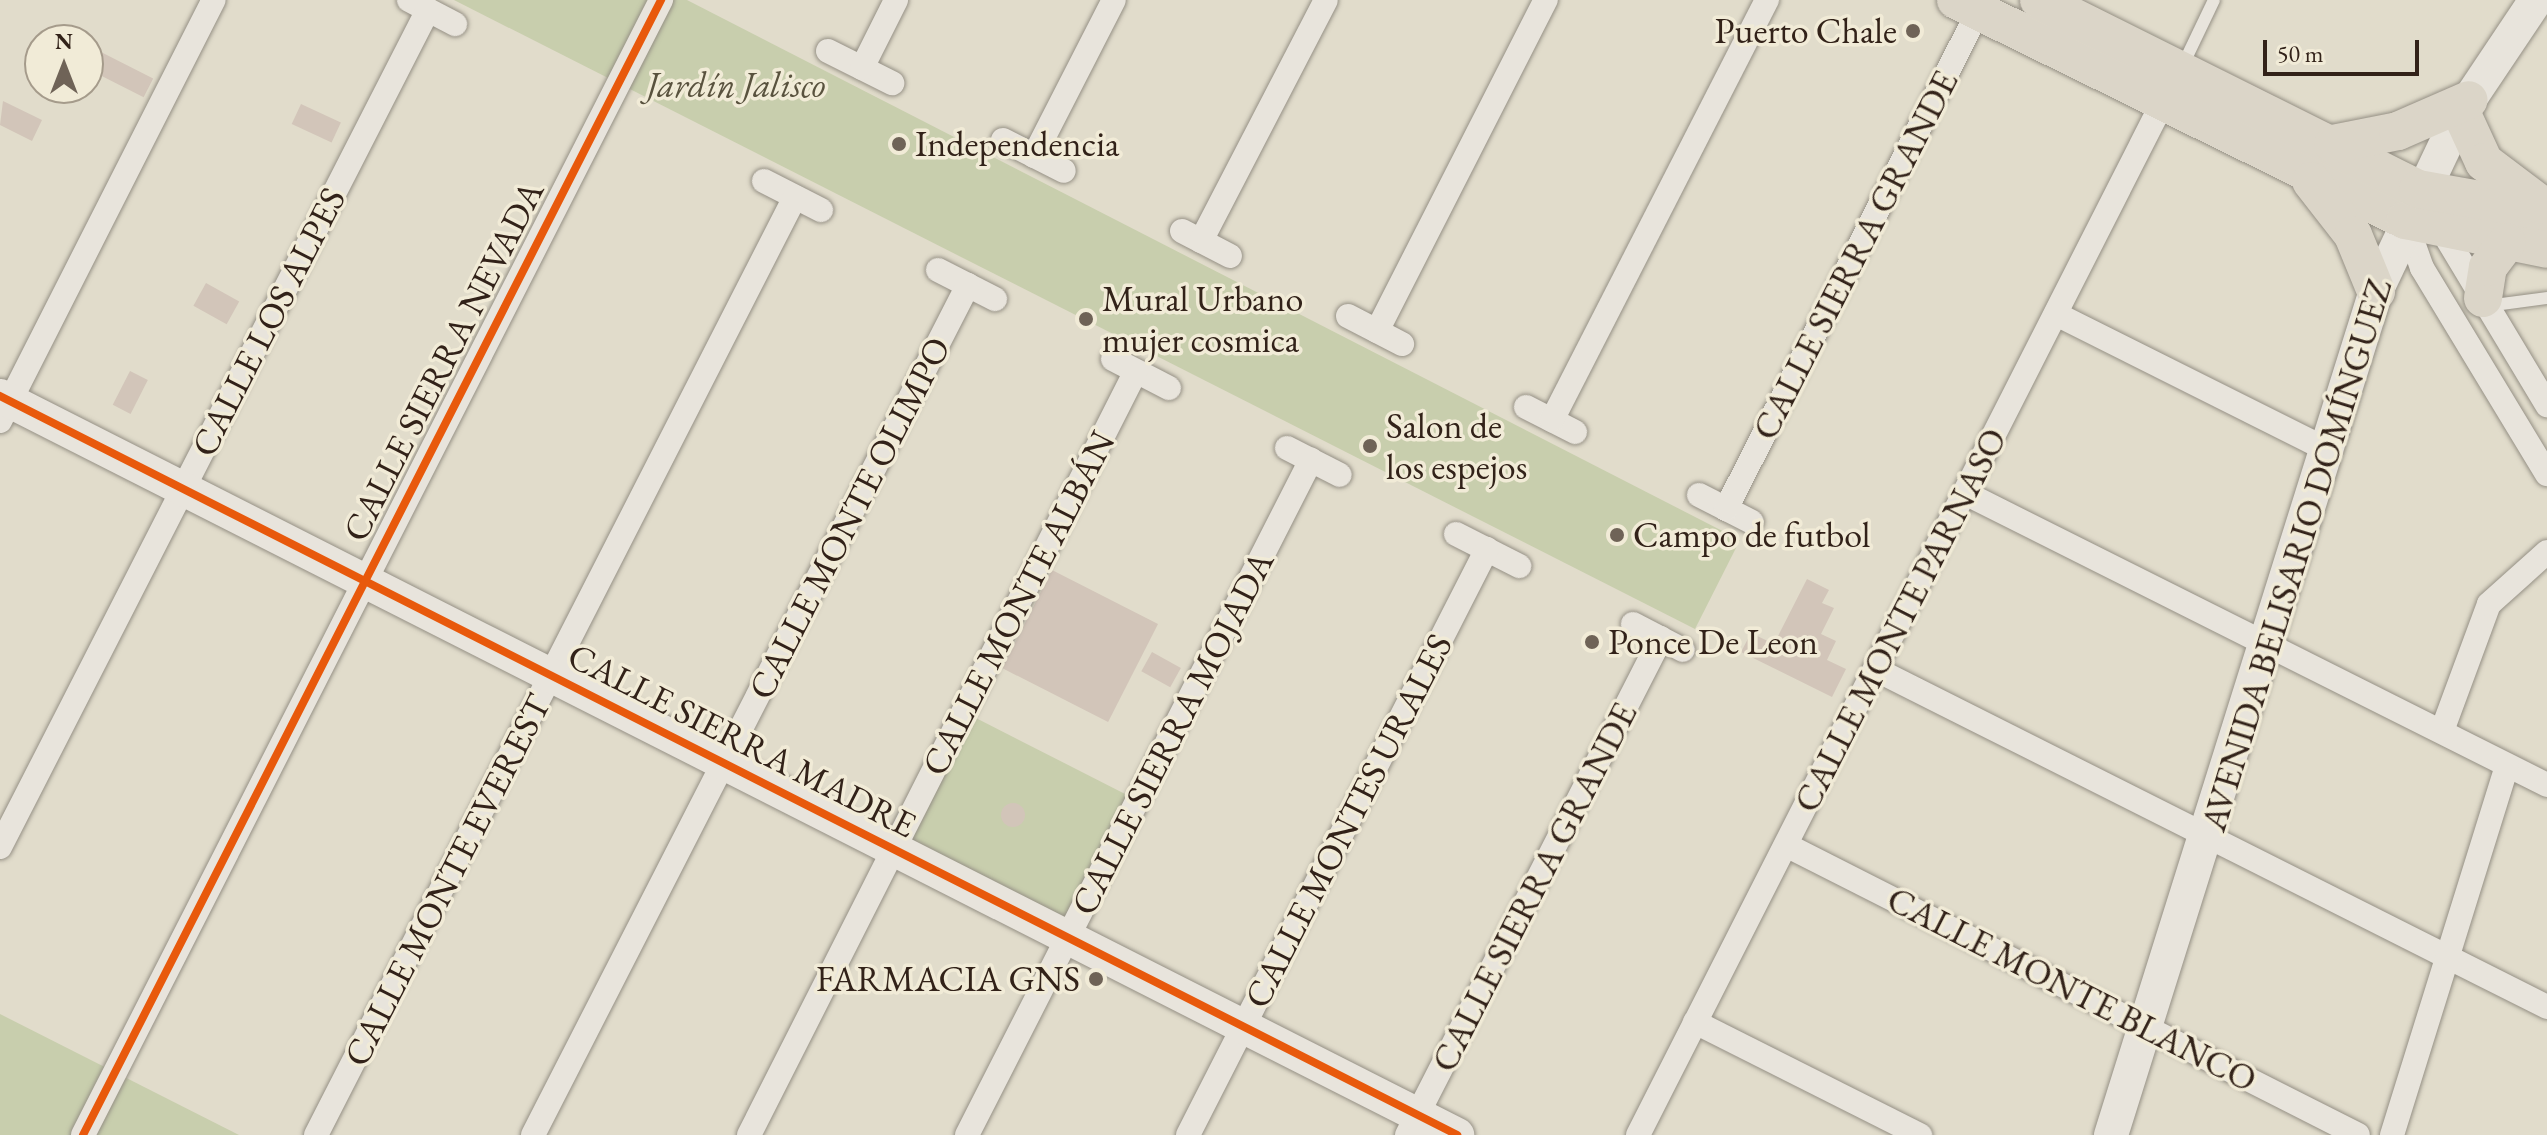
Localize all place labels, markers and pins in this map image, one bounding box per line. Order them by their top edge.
place label: Puerto Chale [1715,9,1897,53]
marker: Puerto Chale [1904,22,1922,40]
place label: Independencia [915,122,1119,166]
marker: Independencia [890,135,908,153]
place label: Mural Urbano mujer cosmica [1102,276,1303,361]
marker: Mural Urbano mujer cosmica [1077,310,1095,328]
place label: Salon de los espejos [1386,403,1527,488]
marker: Salon de los espejos [1361,437,1379,455]
place label: Campo de futbol [1633,513,1870,557]
marker: Campo de futbol [1608,526,1626,544]
place label: Ponce De Leon [1608,620,1818,664]
marker: Ponce De Leon [1583,633,1601,651]
place label: FARMACIA GNS [816,957,1080,1001]
marker: FARMACIA GNS [1087,970,1105,988]

